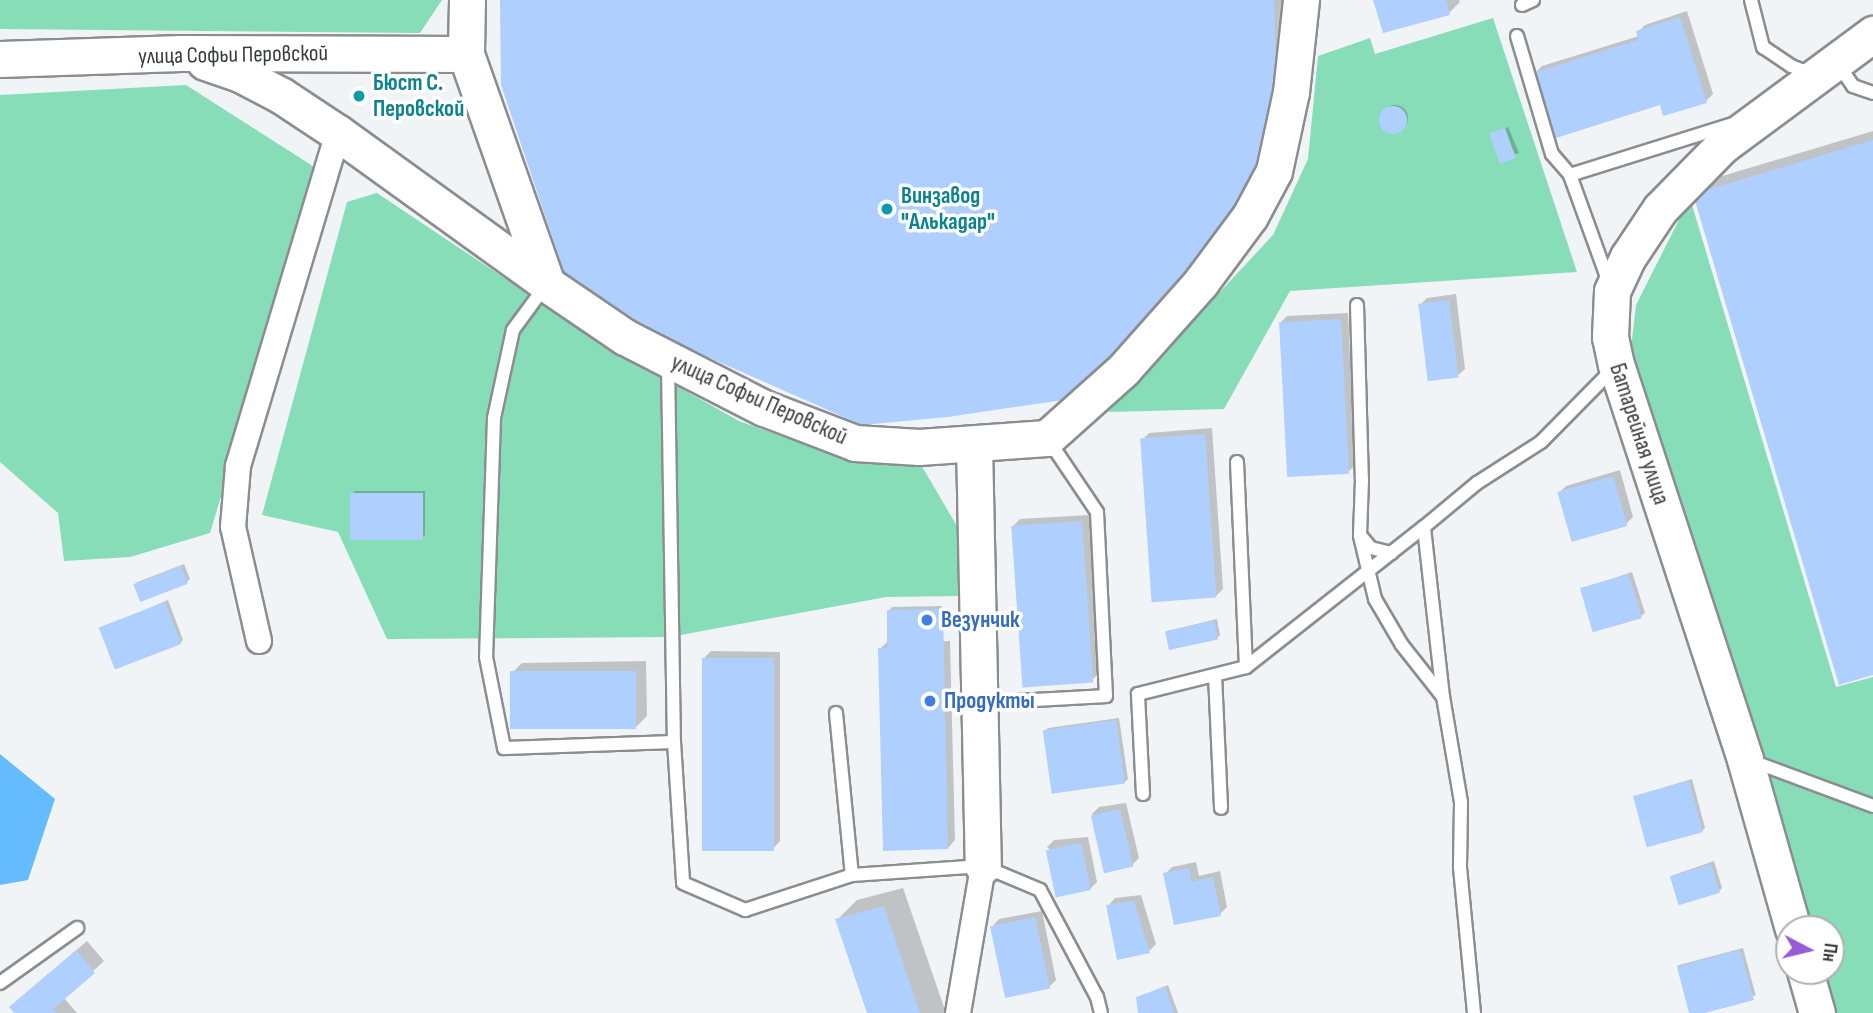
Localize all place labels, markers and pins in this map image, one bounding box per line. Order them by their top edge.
place label: Бюст С. Перовской [373,69,464,123]
marker: Бюст С. Перовской [351,88,367,104]
place label: Винзавод "Алькадар" [901,182,995,236]
marker: Винзавод "Алькадар" [879,201,895,217]
place label: Везунчик [941,606,1020,634]
marker: Везунчик [919,612,935,628]
place label: Продукты [944,687,1035,715]
marker: Продукты [922,693,938,709]

